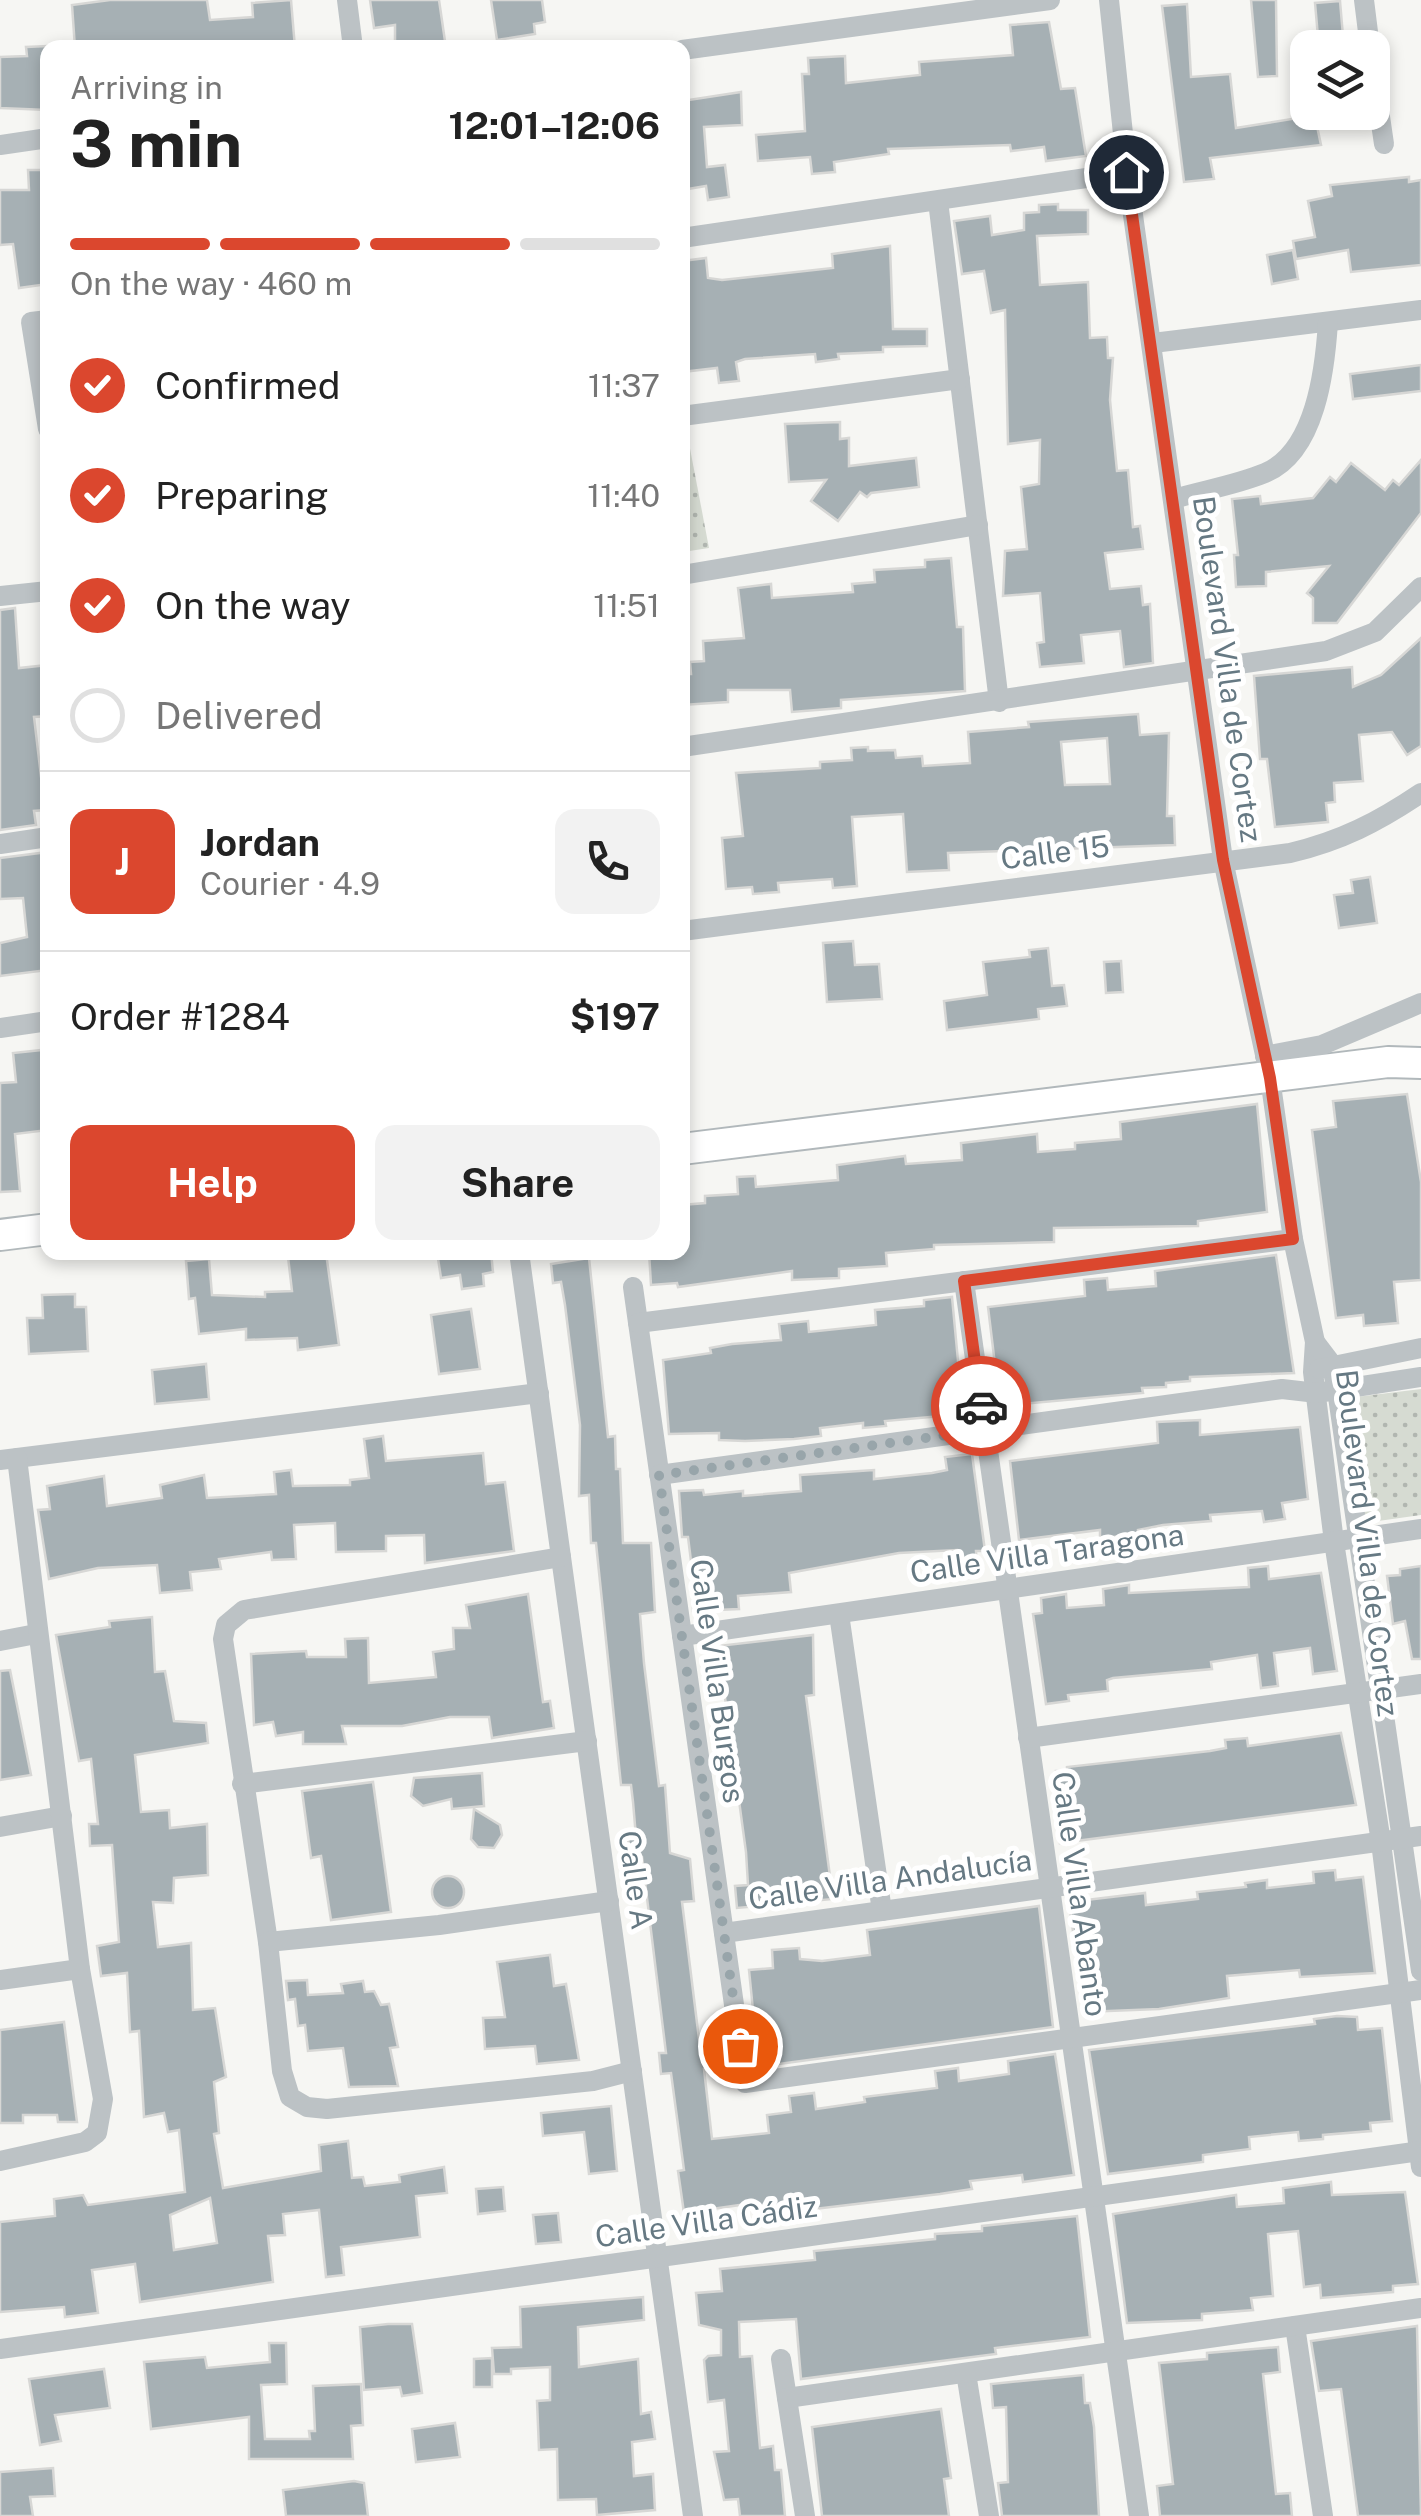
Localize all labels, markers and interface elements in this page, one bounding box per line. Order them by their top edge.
map controls [1290,30,1390,130]
button: layers [1290,30,1390,130]
text: Arriving in [70,69,223,106]
text: 12:01–12:06 [449,103,660,148]
text: 3 min [70,105,242,182]
pin [1084,130,1169,215]
icon: home [1099,145,1154,200]
text: On the way · 460 m [70,265,352,302]
icon: check [70,358,125,413]
text: Confirmed [155,363,340,408]
text: 11:37 [588,367,660,404]
icon: check [70,468,125,523]
text: Preparing [155,473,329,518]
text: 11:40 [587,477,660,514]
street label: Boulevard Villa de Cortez [1186,494,1270,844]
icon: check [70,578,125,633]
text: On the way [155,583,351,628]
text: 11:51 [593,587,660,624]
text: Delivered [155,693,323,738]
button: phone [555,809,660,914]
text: Jordan [200,820,320,865]
street label: Calle 15 [998,827,1112,877]
text: J [115,839,130,884]
text: Courier · 4.9 [200,865,380,902]
text: Order #1284 [70,994,290,1039]
text: $197 [570,994,660,1039]
button: Help [70,1125,355,1240]
button: Share [375,1125,660,1240]
courier [931,1356,1031,1456]
street label: Boulevard Villa de Cortez [1329,1368,1407,1718]
icon: car [954,1379,1009,1434]
street label: Calle Villa Taragona [908,1516,1186,1590]
street label: Calle Villa Burgos [683,1557,753,1805]
street label: Calle Villa Abanto [1045,1769,1115,2019]
street label: Calle A [611,1828,661,1932]
street label: Calle Villa Andalucía [746,1841,1034,1917]
pin [698,2004,783,2089]
icon: bag [713,2019,768,2074]
street label: Calle Villa Cádiz [593,2188,819,2254]

